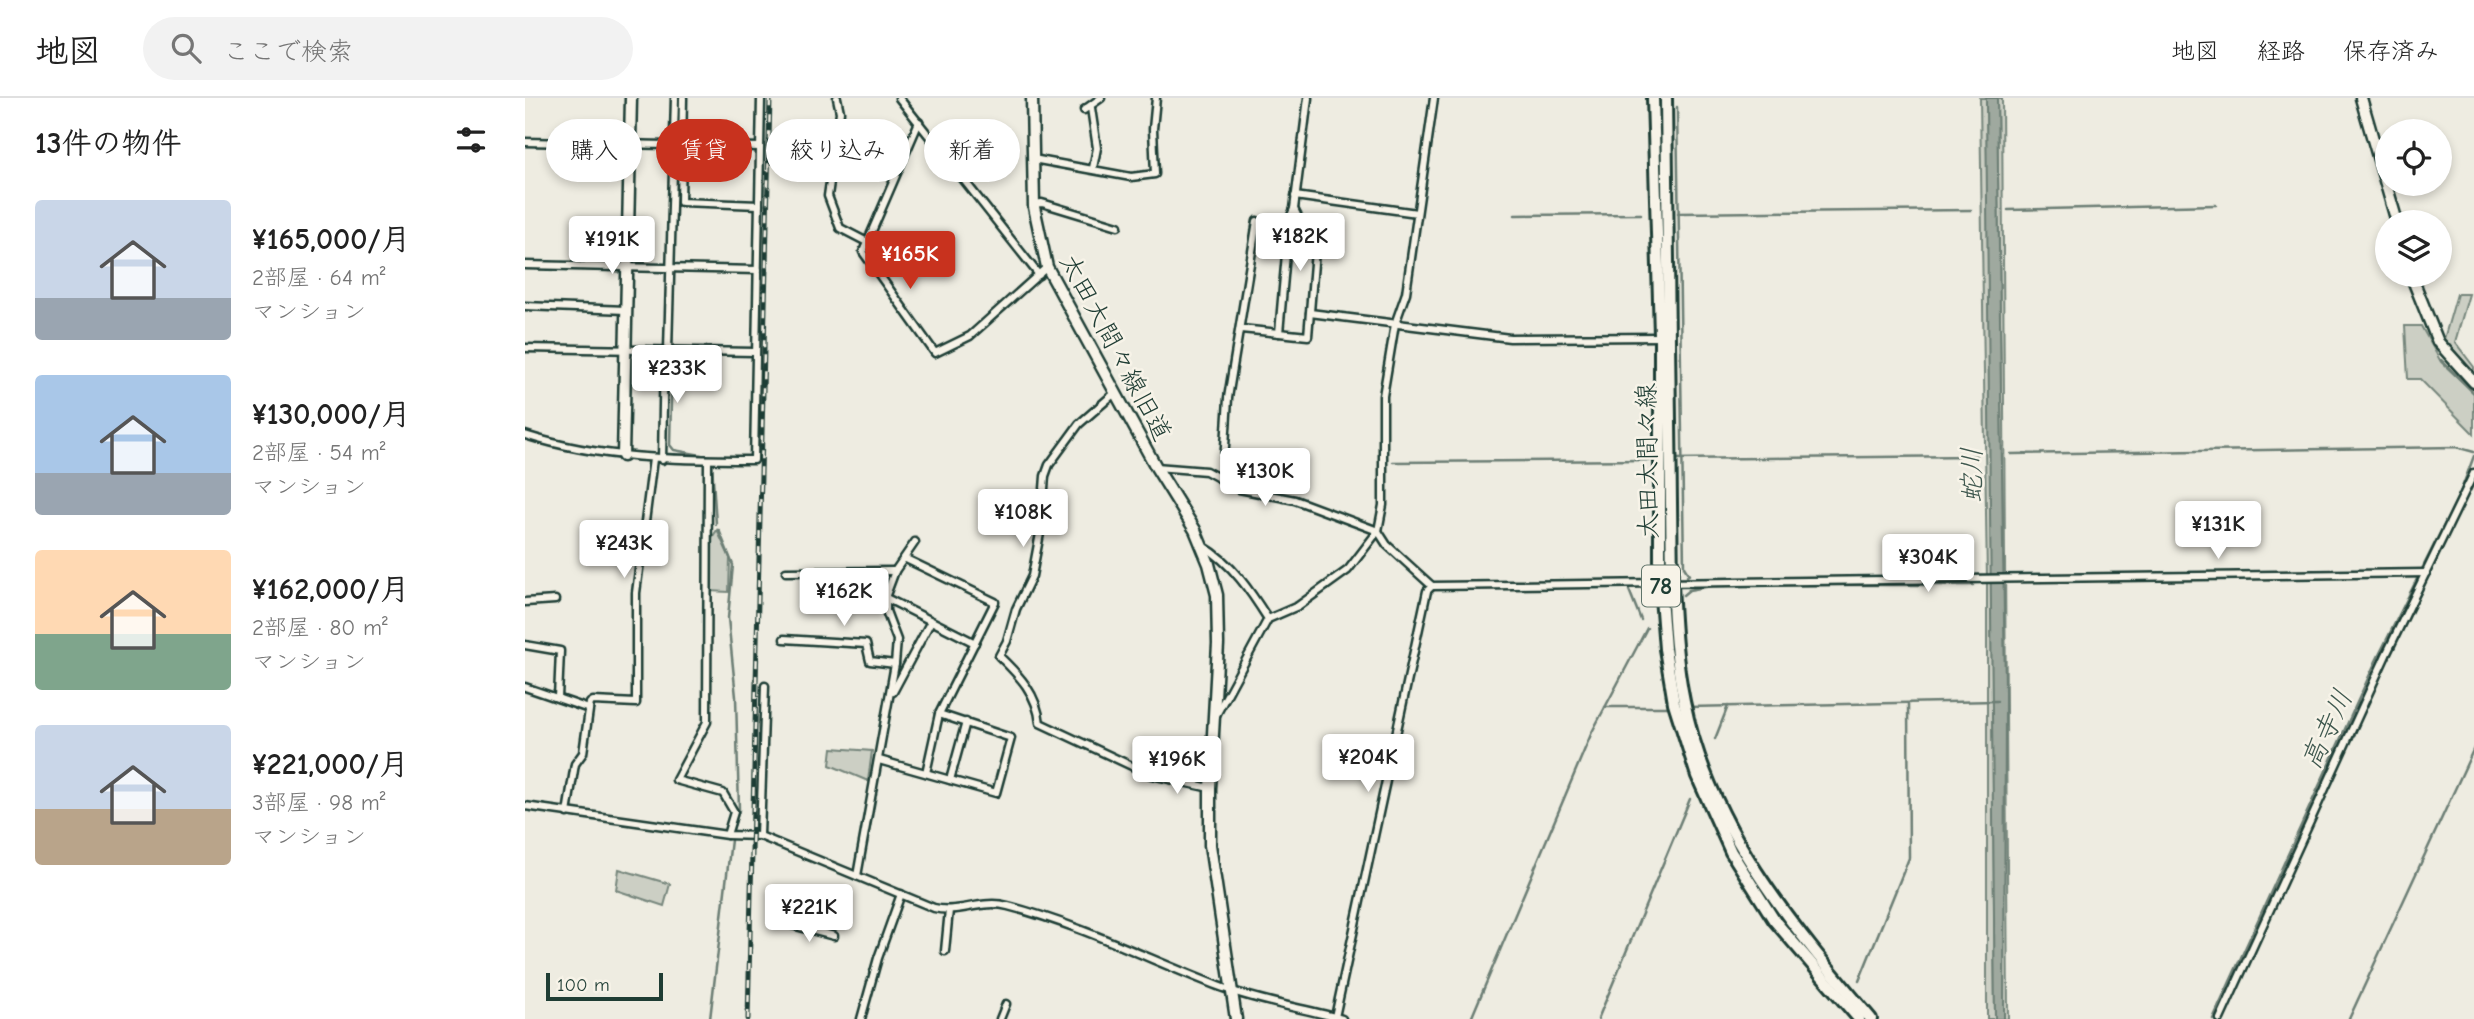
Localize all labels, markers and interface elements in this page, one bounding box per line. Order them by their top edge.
search box [143,17,633,80]
icon: search [167,29,205,67]
text: 地図 [35,32,101,70]
text: ここで検索 [223,37,353,67]
text: 地図 [2171,37,2219,65]
text: 経路 [2257,37,2305,65]
text: 保存済み [2343,37,2439,65]
chip: 購入 [546,119,642,182]
chip: 賃貸 [656,119,752,182]
chip: 絞り込み [766,119,910,182]
chip: 新着 [924,119,1020,182]
map controls [2375,119,2452,287]
button: locate [2375,119,2452,196]
icon: filters [452,121,490,159]
text: 13件の物件 [35,126,182,161]
button: layers [2375,210,2452,287]
pin: ¥182K [1251,214,1349,273]
pin: ¥191K [563,216,661,276]
text: ¥165,000/月 [252,222,411,257]
text: ¥182K [1272,222,1328,249]
text: ¥191K [585,225,639,252]
icon: home [91,228,175,312]
pin: ¥165K [861,232,959,291]
text: ¥165K [881,240,939,267]
street label: 太田大間々線旧道 [1053,249,1177,446]
text: 2部屋 · 64 m² [252,264,385,291]
text: マンション [252,298,366,325]
pin: ¥233K [628,345,726,405]
text: ¥233K [648,354,706,381]
street label: 太田大間々線 [1632,383,1664,539]
text: ¥130,000/月 [252,397,411,432]
icon: home [91,403,175,487]
text: 2部屋 · 54 m² [252,439,385,466]
water label: 蛇川 [1956,447,1988,503]
pin: ¥130K [1216,448,1314,508]
text: ¥130K [1236,457,1294,484]
text: マンション [252,473,366,500]
pin: ¥108K [974,490,1072,549]
text: ¥108K [994,498,1052,525]
pin: ¥131K [2169,502,2267,561]
text: ¥131K [2191,510,2245,537]
pin: ¥243K [575,520,673,580]
text: ¥243K [595,529,653,556]
pin: ¥304K [1879,534,1977,594]
text: ¥304K [1898,543,1958,570]
road number: 78 [1642,565,1680,606]
pin: ¥162K [795,568,893,628]
text: ¥162,000/月 [252,572,410,607]
text: ¥162K [816,577,872,604]
icon: home [91,578,175,662]
text: 2部屋 · 80 m² [252,614,388,641]
text: マンション [252,648,366,675]
water label: 高寺川 [2295,685,2359,774]
pin: ¥204K [1319,734,1417,794]
pin: ¥196K [1128,736,1226,796]
text: ¥204K [1338,743,1398,770]
text: ¥196K [1148,745,1206,772]
text: ¥221,000/月 [252,747,409,782]
icon: home [91,753,175,837]
text: 3部屋 · 98 m² [252,789,386,816]
text: マンション [252,823,366,850]
pin: ¥221K [760,884,858,944]
text: ¥221K [781,893,837,920]
scale bar [546,970,663,1002]
text: 100 m [557,974,610,996]

